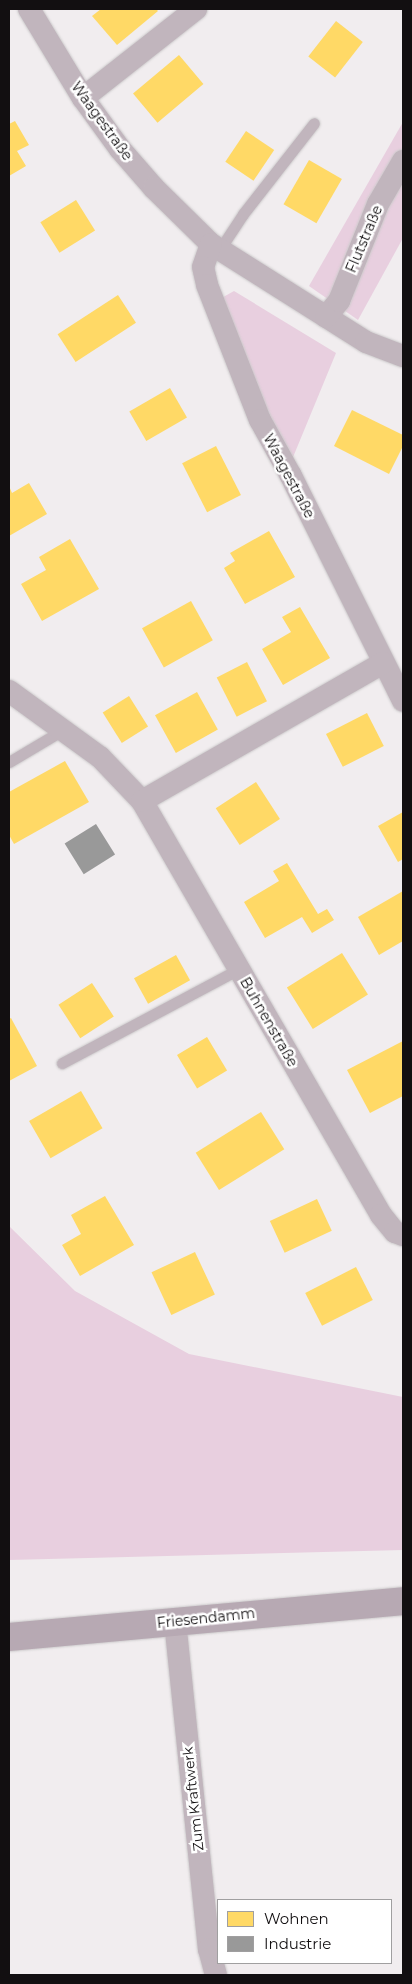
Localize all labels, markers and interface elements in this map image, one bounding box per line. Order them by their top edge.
street label: Waagestraße [68,78,136,164]
street label: Flutstraße [342,203,386,275]
street label: Waagestraße [260,431,318,521]
street label: Buhnenstraße [237,974,301,1070]
street label: Friesendamm [156,1604,256,1632]
street label: Zum Kraftwerk [179,1746,207,1852]
legend [217,1899,392,1964]
text: Wohnen [264,1909,329,1928]
text: Industrie [264,1934,331,1953]

